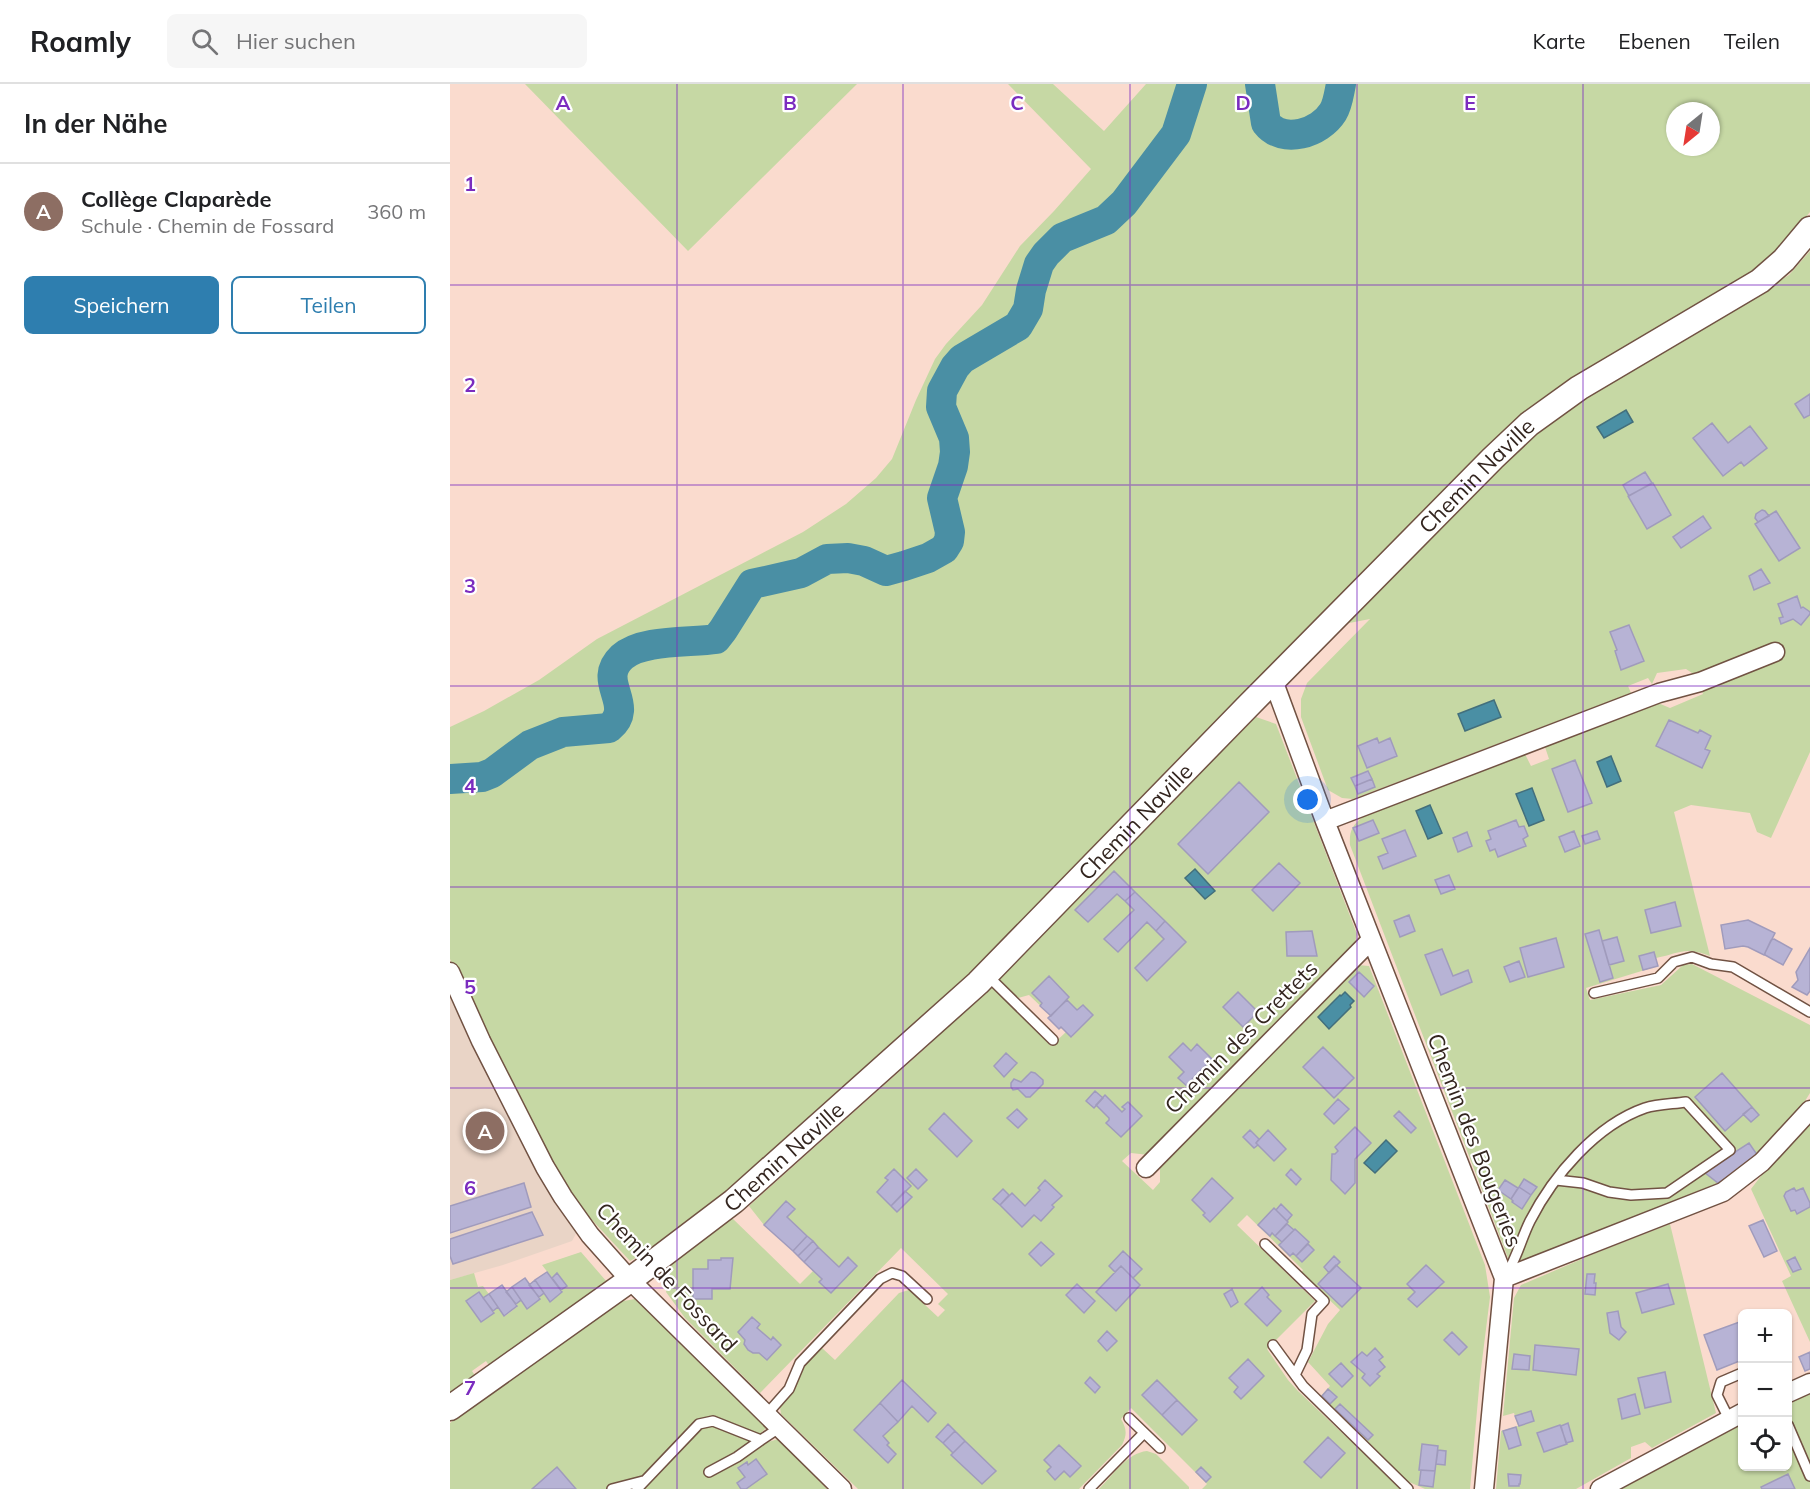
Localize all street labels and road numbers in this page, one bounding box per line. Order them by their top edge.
street label: Chemin Naville [1413,412,1540,539]
street label: Chemin Naville [1072,757,1198,886]
street label: Chemin des Crettets [1159,955,1323,1119]
street label: Chemin des Bougeries [1421,1029,1529,1251]
street label: Chemin Naville [718,1096,850,1218]
street label: Chemin de Fossard [590,1196,744,1358]

